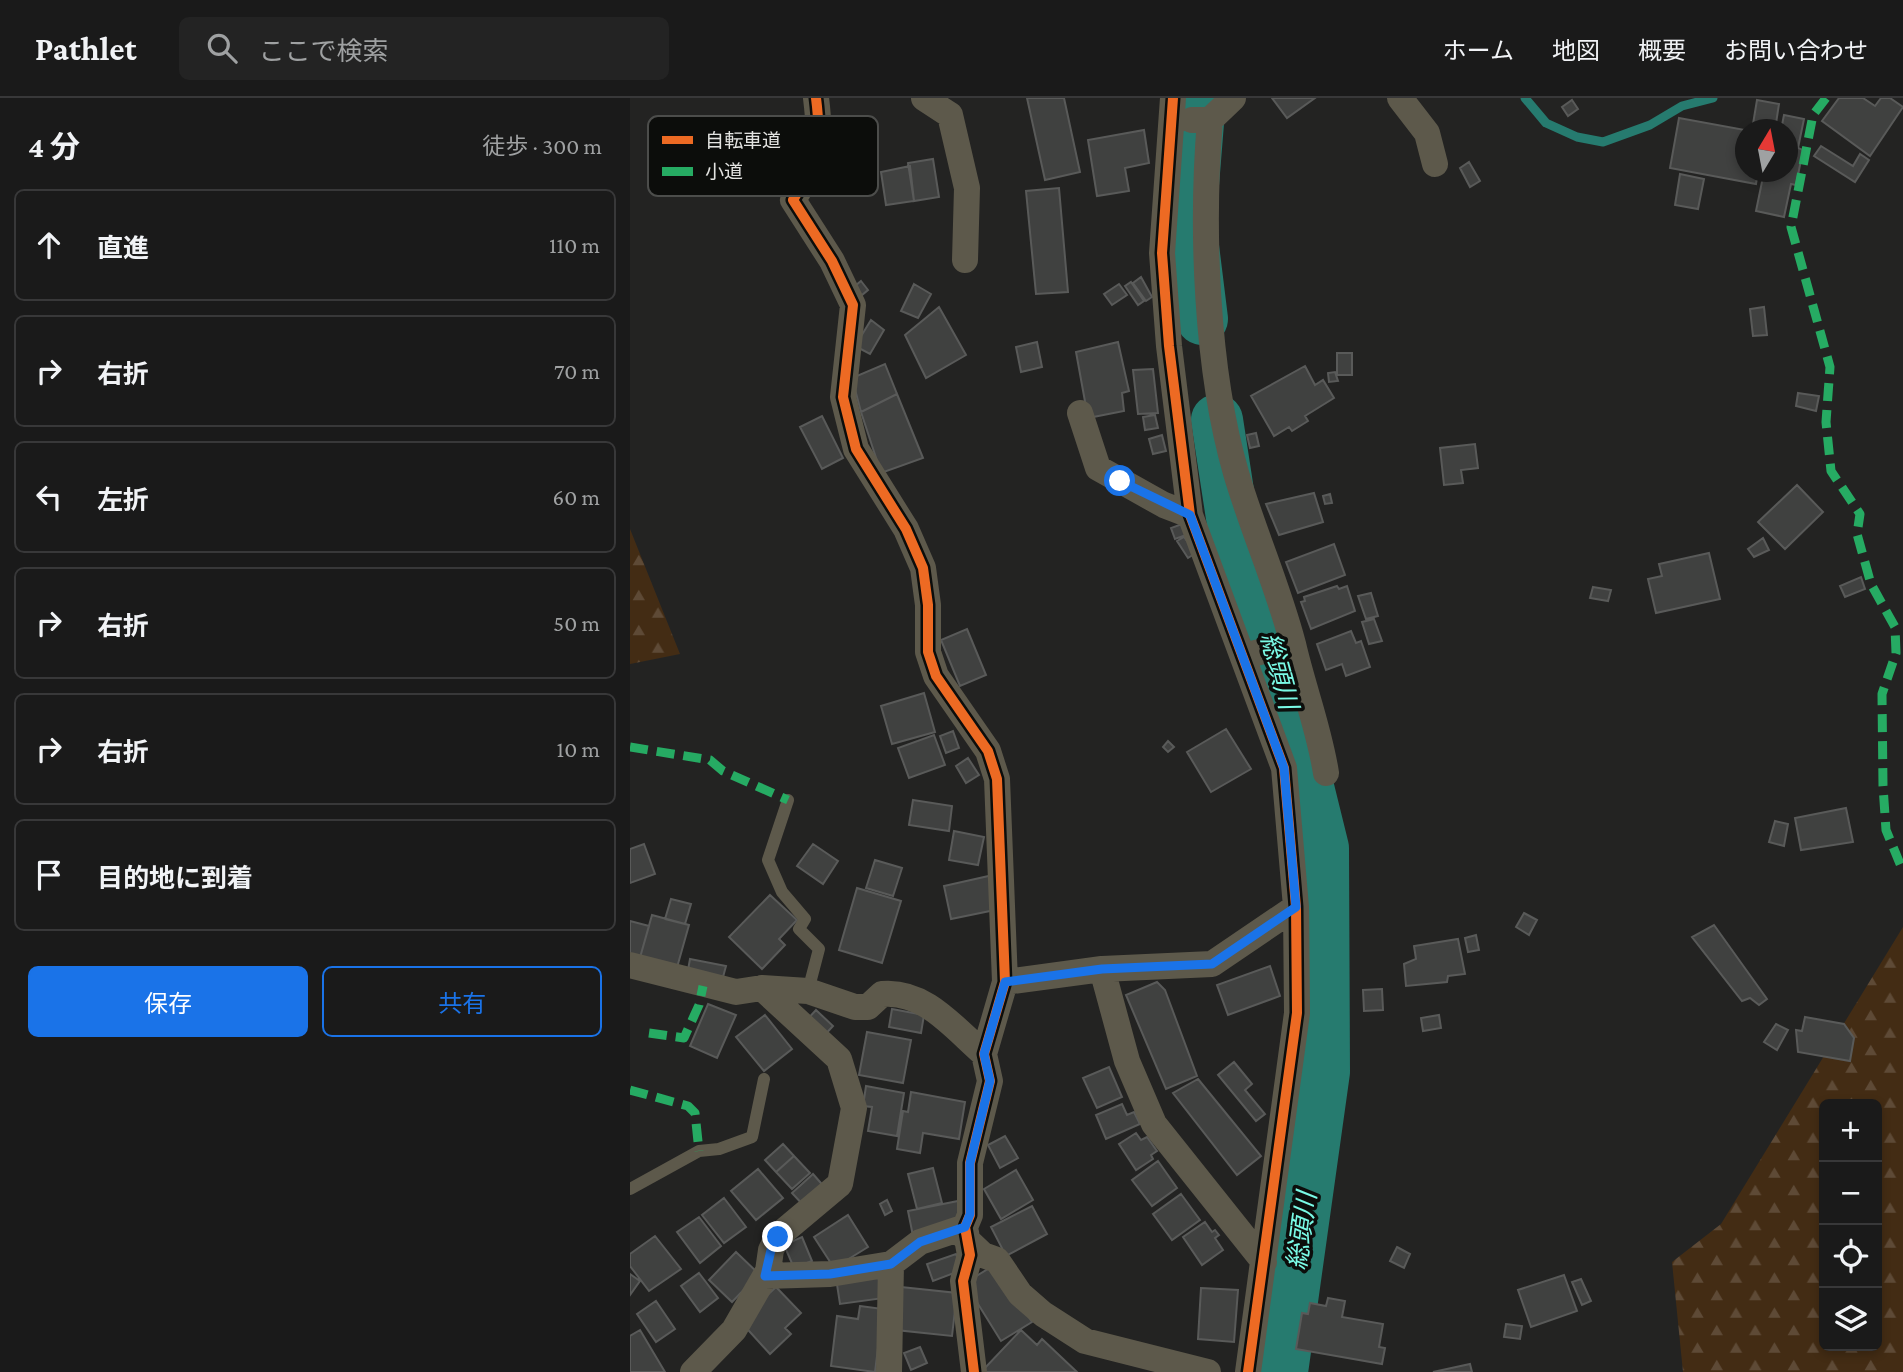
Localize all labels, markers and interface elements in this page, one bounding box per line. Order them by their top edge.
search box [179,17,669,80]
icon: search [203,29,241,67]
text: Pathlet [35,30,137,67]
text: ここで検索 [259,37,389,66]
text: ホーム [1443,37,1514,64]
text: 地図 [1552,37,1600,64]
text: 概要 [1638,37,1686,64]
text: お問い合わせ [1724,37,1868,64]
legend [648,116,878,196]
north arrow [1735,119,1798,182]
text: 4 分 [28,130,80,163]
text: 自転車道 [705,130,781,151]
text: 徒歩 · 300 m [482,133,602,159]
text: 小道 [705,161,743,182]
icon: ahead [30,226,68,264]
text: 110 m [549,232,600,258]
text: 直進 [97,234,149,263]
icon: right [30,352,68,390]
text: 70 m [554,358,600,384]
text: 右折 [97,360,149,389]
route start [1104,465,1135,496]
icon: left [30,478,68,516]
text: 60 m [553,484,600,510]
text: 左折 [97,486,149,515]
icon: right [30,604,68,642]
text: 50 m [553,610,600,636]
text: 右折 [97,612,149,641]
water label: 総頭川 [1255,630,1304,715]
icon: right [30,730,68,768]
text: 10 m [557,736,600,762]
text: 右折 [97,738,149,767]
icon: arrive [30,856,68,894]
text: 目的地に到着 [97,864,253,893]
button: 保存 [28,966,308,1037]
button: 共有 [322,966,602,1037]
map controls [1819,1099,1882,1351]
button: + [1819,1099,1882,1162]
button: − [1819,1162,1882,1225]
water label: 総頭川 [1282,1187,1322,1272]
route end [762,1221,793,1252]
button: locate [1819,1225,1882,1288]
button: layers [1819,1288,1882,1351]

